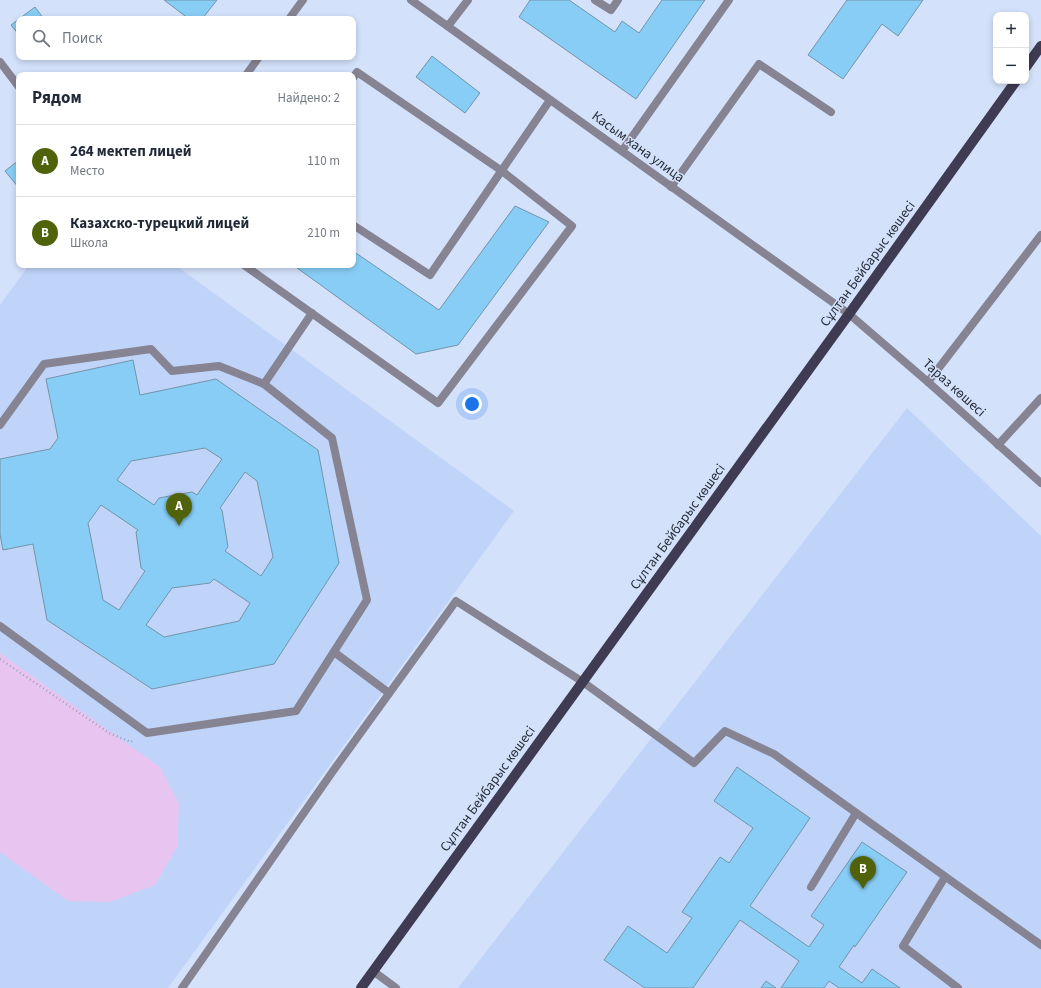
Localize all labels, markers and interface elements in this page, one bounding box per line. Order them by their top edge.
map controls [993,12,1029,84]
button: + [993,12,1029,48]
search box [16,16,356,60]
icon: search [30,27,52,49]
text: Поиск [62,28,103,49]
button: − [993,48,1029,84]
text: Рядом [32,86,82,110]
text: Найдено: 2 [278,89,340,107]
street label: Касым хана улица [588,107,688,187]
text: 264 мектеп лицей [70,141,192,162]
text: A [41,152,49,170]
text: 110 m [307,152,340,170]
text: Место [70,162,105,180]
street label: Сұлтан Бейбарыс көшесі [816,197,920,331]
text: Казахско-турецкий лицей [70,213,249,234]
text: B [41,224,49,242]
text: 210 m [307,224,340,242]
text: Школа [70,234,108,252]
street label: Тараз көшесі [918,354,990,422]
your location [462,394,482,414]
street label: Сұлтан Бейбарыс көшесі [626,460,730,594]
pin: A [166,493,192,526]
street label: Сұлтан Бейбарыс көшесі [436,722,540,856]
pin: B [850,856,876,889]

